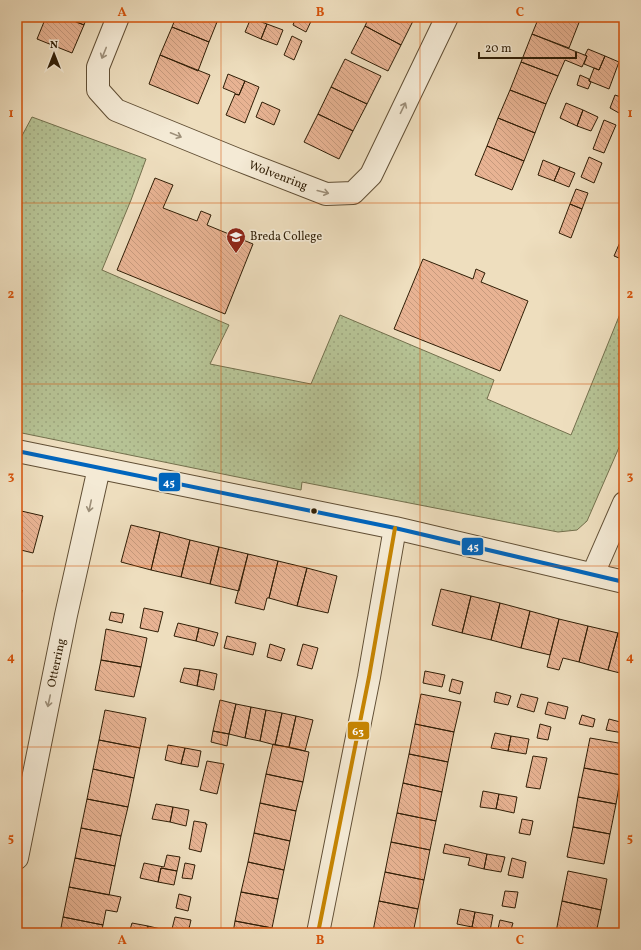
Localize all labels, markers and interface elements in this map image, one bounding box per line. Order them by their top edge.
text: A [117,4,127,22]
text: B [316,4,325,22]
text: C [516,4,524,22]
north arrow [34,34,74,74]
scale bar [479,34,576,60]
text: N [50,38,58,53]
text: 20 m [485,41,512,57]
one-way arrow [99,47,107,59]
one-way arrow [400,103,407,115]
text: 1 [8,105,14,123]
text: 1 [627,105,633,123]
one-way arrow [169,131,181,139]
street label: Wolvenring [246,157,310,195]
one-way arrow [316,189,329,196]
school or university icon: Breda College [225,226,247,254]
place label: Breda College [250,229,322,245]
text: 2 [8,286,15,304]
text: 2 [627,286,634,304]
text: 3 [8,468,15,486]
text: 3 [627,468,634,486]
line badge: 45 [158,472,181,492]
text: 45 [163,476,175,491]
one-way arrow [86,499,94,512]
unlabelled marker [309,506,319,516]
line badge: 45 [461,537,484,556]
text: 45 [467,540,479,555]
street label: Otterring [44,637,70,689]
text: 4 [7,649,15,667]
text: 4 [626,649,634,667]
one-way arrow [44,695,52,708]
line badge: 63 [347,721,370,740]
text: 63 [352,725,364,740]
text: 5 [8,830,14,848]
text: 5 [627,830,633,848]
text: A [117,932,127,950]
text: B [316,932,325,950]
text: C [516,932,524,950]

